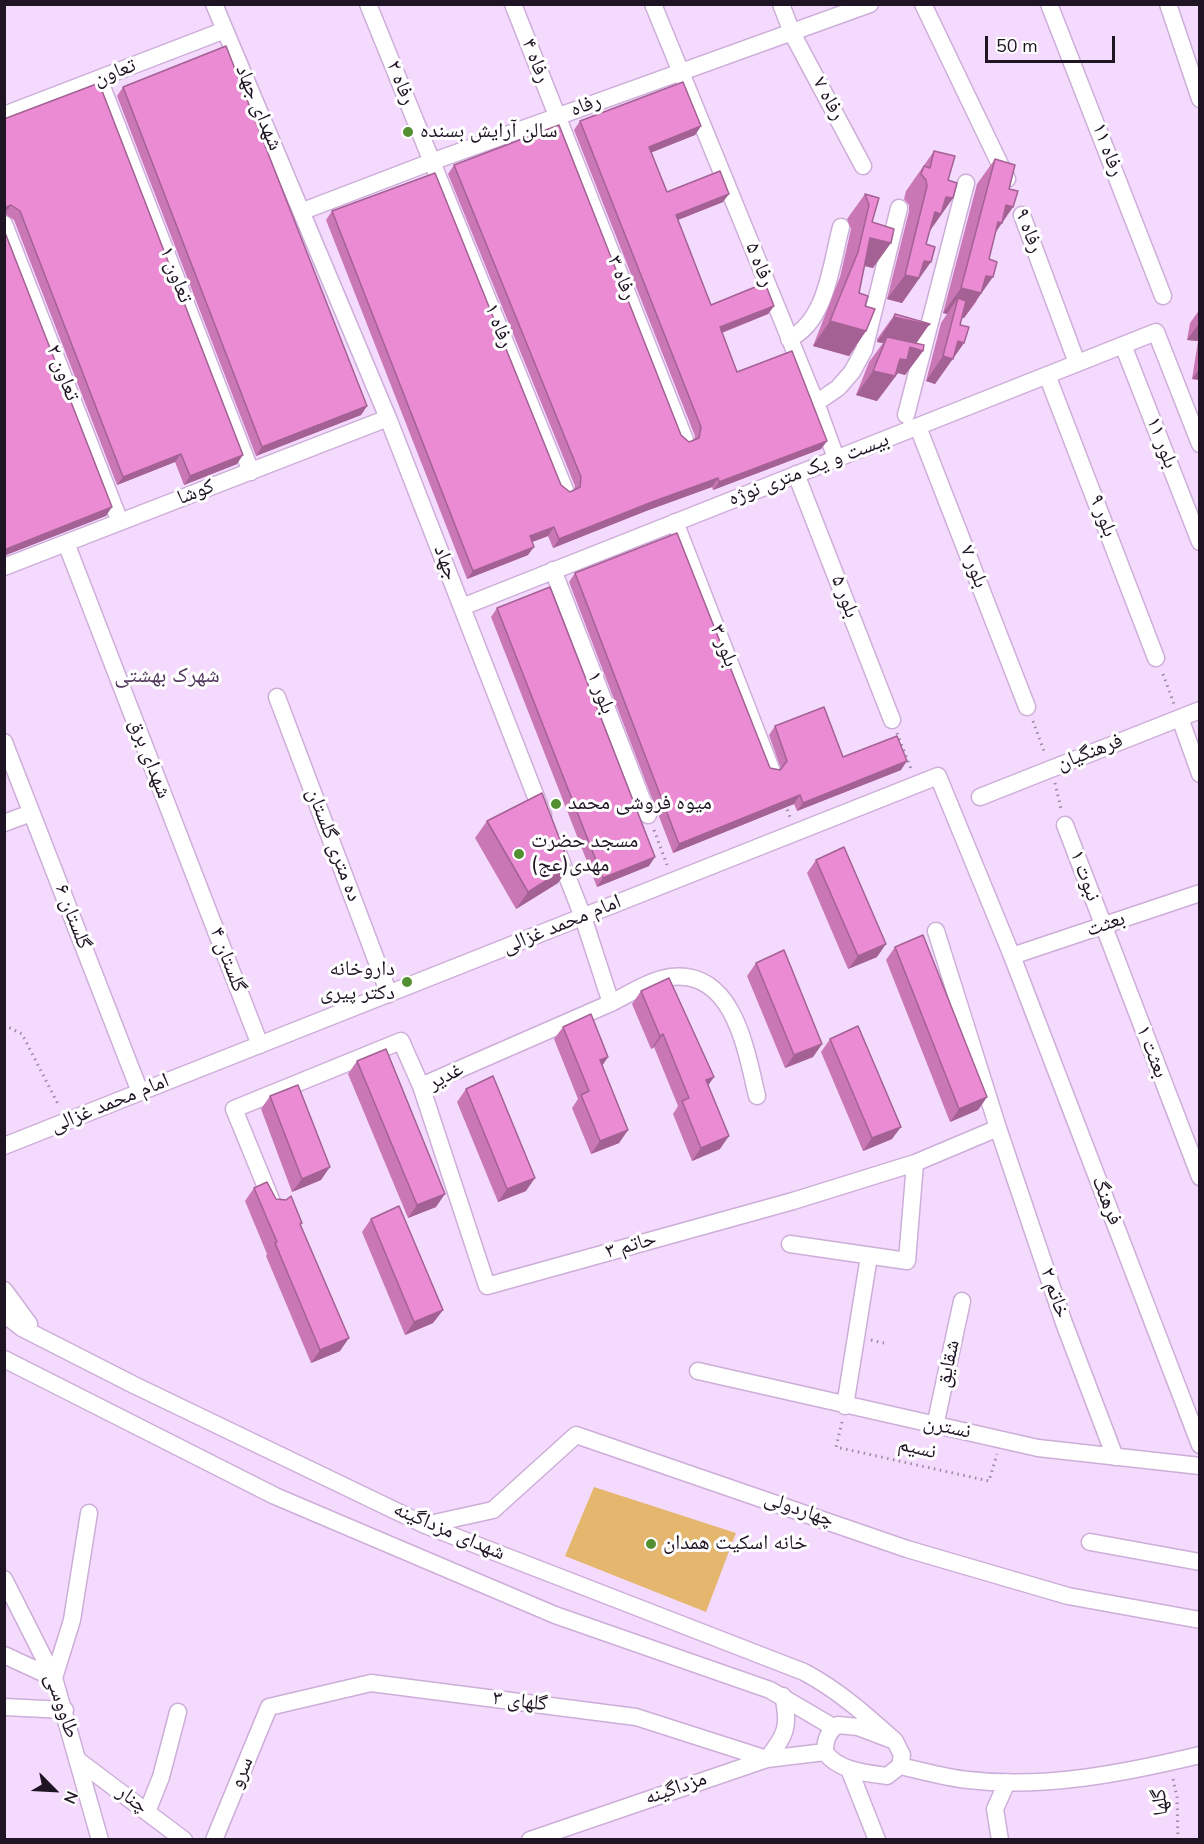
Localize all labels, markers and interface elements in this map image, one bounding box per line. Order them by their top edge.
scale bar [988,24,1118,62]
text: 50 m [996,34,1038,58]
street label: رفاه ۴ [515,35,555,87]
street label: تعاون [90,53,140,93]
street label: رفاه ۲ [380,57,420,109]
street label: شهدای جهاد [229,61,287,155]
street label: رفاه ۷ [806,73,850,125]
street label: رفاه [567,89,605,123]
place label: سالن آرایش بسنده [420,119,558,145]
street label: رفاه ۱۱ [1085,120,1129,180]
marker: سالن آرایش بسنده [401,125,415,139]
street label: رفاه ۹ [1008,205,1048,257]
street label: رفاه ۵ [739,239,779,291]
street label: تعاون ۱ [153,243,197,307]
street label: رفاه ۳ [601,252,641,304]
street label: رفاه ۱ [478,300,518,352]
street label: تعاون ۲ [40,341,84,405]
street label: بلور ۱۱ [1140,414,1182,472]
street label: بیست و یک متری نوژه [725,428,893,512]
street label: کوشا [174,474,218,512]
street label: بلور ۹ [1082,491,1122,541]
street label: جهاد [427,542,463,584]
street label: بلور ۷ [953,542,993,592]
street label: بلور ۵ [824,572,864,622]
street label: بلور ۳ [703,621,743,671]
district label: شهرک بهشتی [114,664,220,690]
street label: بلور ۱ [580,668,620,718]
street label: شهدای برق [122,716,176,802]
street label: فرهنگیان [1053,729,1127,777]
street label: ده متری گلستان [300,785,366,905]
place label: میوه فروشی محمد [568,791,712,817]
marker: میوه فروشی محمد [549,797,563,811]
place label: مسجد حضرت مهدی(عج) [531,829,638,879]
marker: مسجد حضرت مهدی(عج) [512,847,526,861]
street label: نبوت ۱ [1063,847,1105,905]
street label: گلستان ۶ [48,881,96,953]
street label: امام محمد غزالی [499,890,625,960]
street label: بعثت [1083,907,1129,943]
street label: گلستان ۴ [203,924,251,996]
place label: داروخانه دکتر پیری [320,957,395,1007]
marker: داروخانه دکتر پیری [400,975,414,989]
street label: بعثت ۱ [1130,1022,1172,1082]
street label: غدیر [424,1058,468,1096]
street label: امام محمد غزالی [47,1069,173,1139]
street label: فرهنگ [1085,1173,1127,1229]
street label: حاتم ۳ [603,1227,659,1265]
street label: خاتم ۲ [1034,1264,1074,1322]
street label: شقایق [932,1338,966,1390]
street label: نسترن [921,1411,973,1445]
street label: نسیم [895,1432,939,1466]
street label: چهاردولی [761,1486,837,1534]
street label: شهدای مزداگینه [389,1497,509,1567]
place label: خانه اسكيت همدان [663,1531,808,1557]
marker: خانه اسكيت همدان [644,1537,658,1551]
street label: طاووسی [38,1670,84,1742]
street label: گلهای ۳ [491,1686,549,1718]
street label: سرو [224,1753,260,1793]
north arrow [24,1760,84,1820]
street label: مزداگینه [642,1767,710,1811]
street label: چنار [111,1780,153,1820]
text: N [58,1787,83,1807]
street label: گلها [1147,1787,1175,1817]

